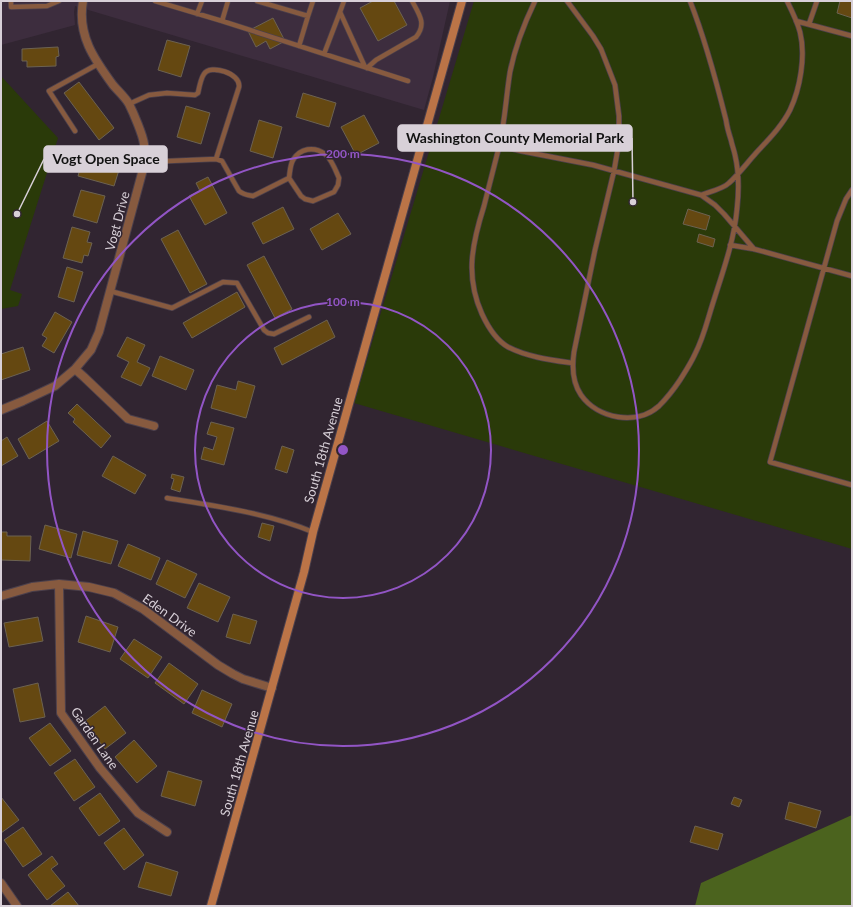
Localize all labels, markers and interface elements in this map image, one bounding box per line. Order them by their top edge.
callout: Washington County Memorial Park [398,125,632,151]
text: Washington County Memorial Park [406,129,625,146]
callout: Vogt Open Space [44,146,167,172]
text: 200 m [326,146,360,161]
text: Vogt Open Space [51,150,160,167]
street label: Vogt Drive [101,189,133,252]
text: 100 m [326,294,360,309]
street label: South 18th Avenue [300,395,346,505]
centre of rings [336,443,350,457]
street label: Eden Drive [140,590,200,640]
street label: Garden Lane [68,704,122,772]
street label: South 18th Avenue [216,708,262,818]

